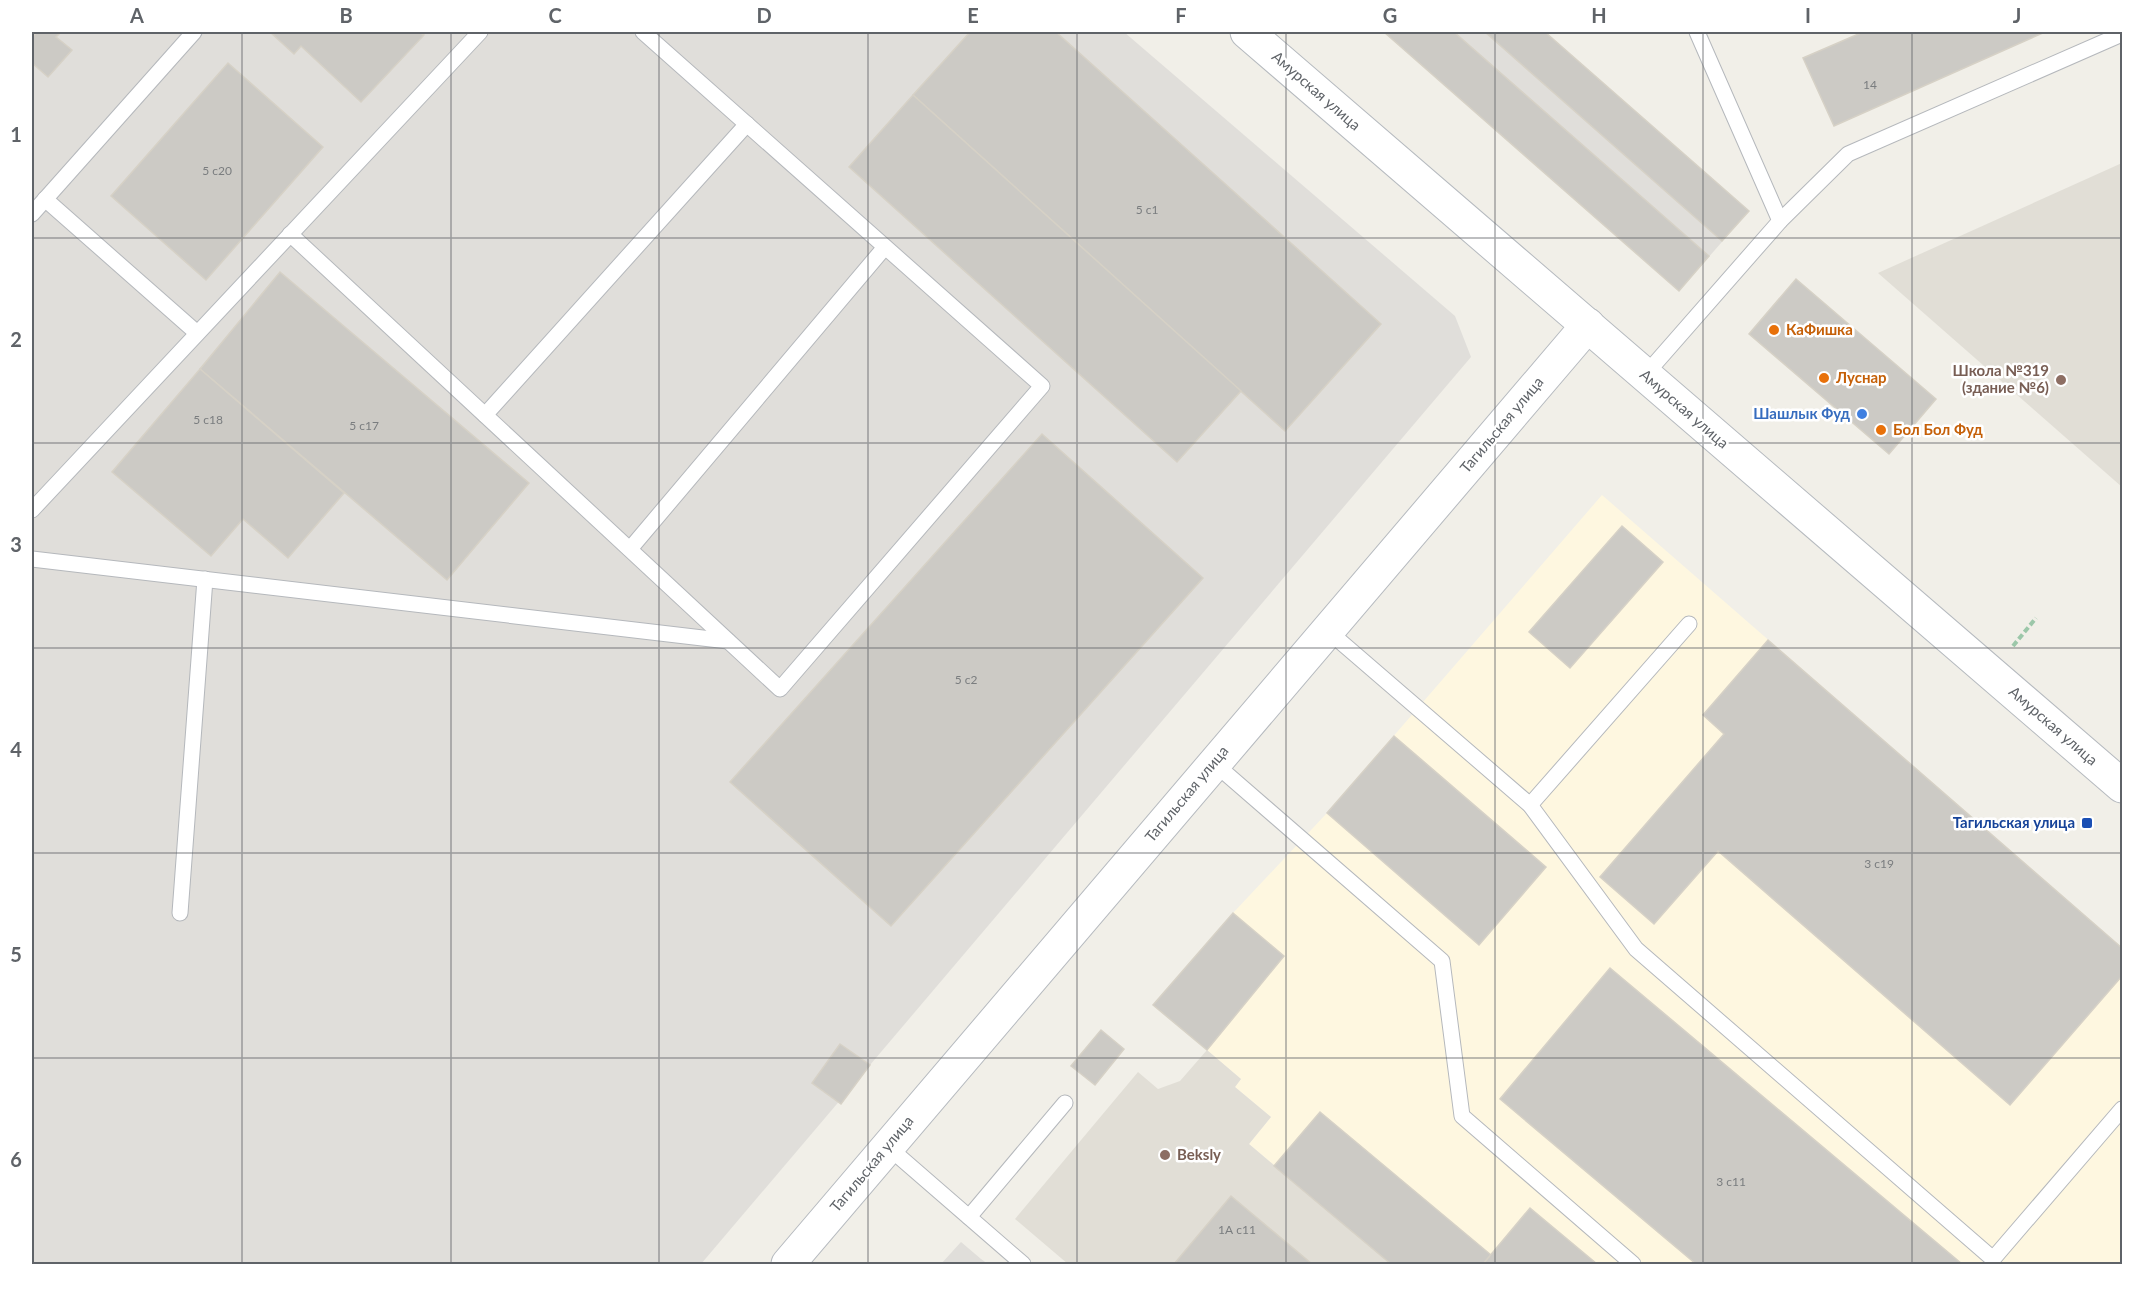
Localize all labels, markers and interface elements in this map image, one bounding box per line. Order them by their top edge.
text: A [129,3,144,27]
text: B [339,3,353,27]
text: C [548,3,562,27]
text: D [756,3,772,27]
text: E [967,3,979,27]
text: F [1175,3,1187,27]
text: G [1383,3,1397,27]
text: H [1591,3,1607,27]
text: I [1805,3,1811,27]
text: J [2013,3,2021,27]
street label: Амурская улица [1269,47,1365,134]
house number: 14 [1863,77,1877,92]
text: 1 [10,122,22,146]
house number: 5 с20 [202,163,232,178]
house number: 5 с1 [1136,202,1158,217]
place label: КаФишка [1786,320,1853,338]
marker: КаФишка [1767,323,1781,337]
text: 2 [10,327,22,351]
place label: Школа №319 (здание №6) [1953,361,2049,396]
street label: Амурская улица [1637,365,1733,452]
place label: Луснар [1835,368,1887,386]
marker: Луснар [1817,371,1831,385]
street label: Тагильская улица [1456,373,1547,476]
marker: Школа №319 (здание №6) [2054,373,2068,387]
place label: Шашлык Фуд [1753,404,1850,422]
marker: Шашлык Фуд [1855,407,1869,421]
house number: 5 с18 [193,412,223,427]
house number: 5 с17 [349,418,379,433]
place label: Бол Бол Фуд [1893,420,1983,438]
marker: Бол Бол Фуд [1874,423,1888,437]
text: 3 [10,532,22,556]
house number: 5 с2 [955,672,977,687]
street label: Амурская улица [2006,682,2102,769]
text: 4 [10,737,22,761]
street label: Тагильская улица [1141,742,1232,845]
place label: Тагильская улица [1953,813,2075,831]
marker: Тагильская улица [2080,816,2094,830]
house number: 3 с19 [1864,856,1894,871]
text: 5 [10,942,22,966]
street label: Тагильская улица [826,1112,917,1215]
place label: Beksly [1177,1145,1221,1163]
text: 6 [10,1147,22,1171]
marker: Beksly [1158,1148,1172,1162]
house number: 3 с11 [1716,1174,1746,1189]
house number: 1А с11 [1218,1222,1256,1237]

